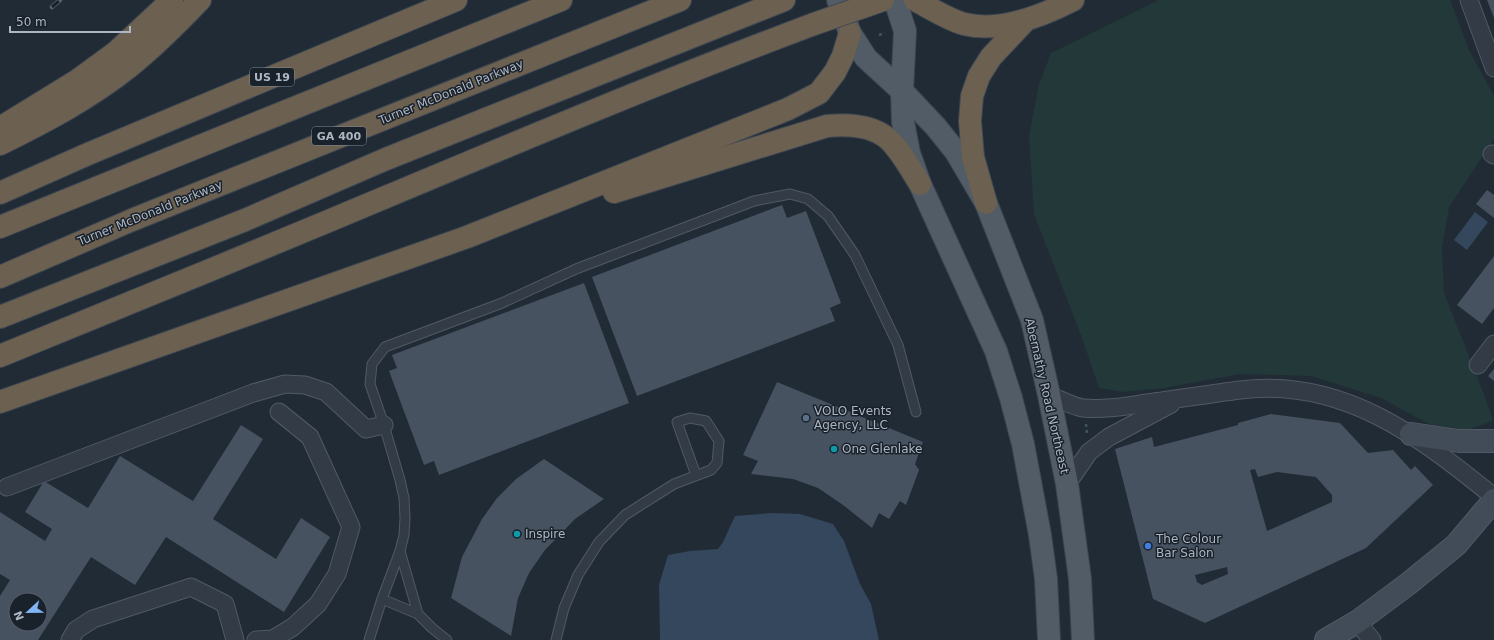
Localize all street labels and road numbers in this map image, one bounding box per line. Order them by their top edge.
street label: Turner McDonald Parkway [376,56,526,128]
road number: US 19 [250,68,294,86]
road number: GA 400 [312,127,366,145]
street label: Turner McDonald Parkway [75,177,225,249]
street label: Abernathy Road Northeast [1022,317,1072,475]

